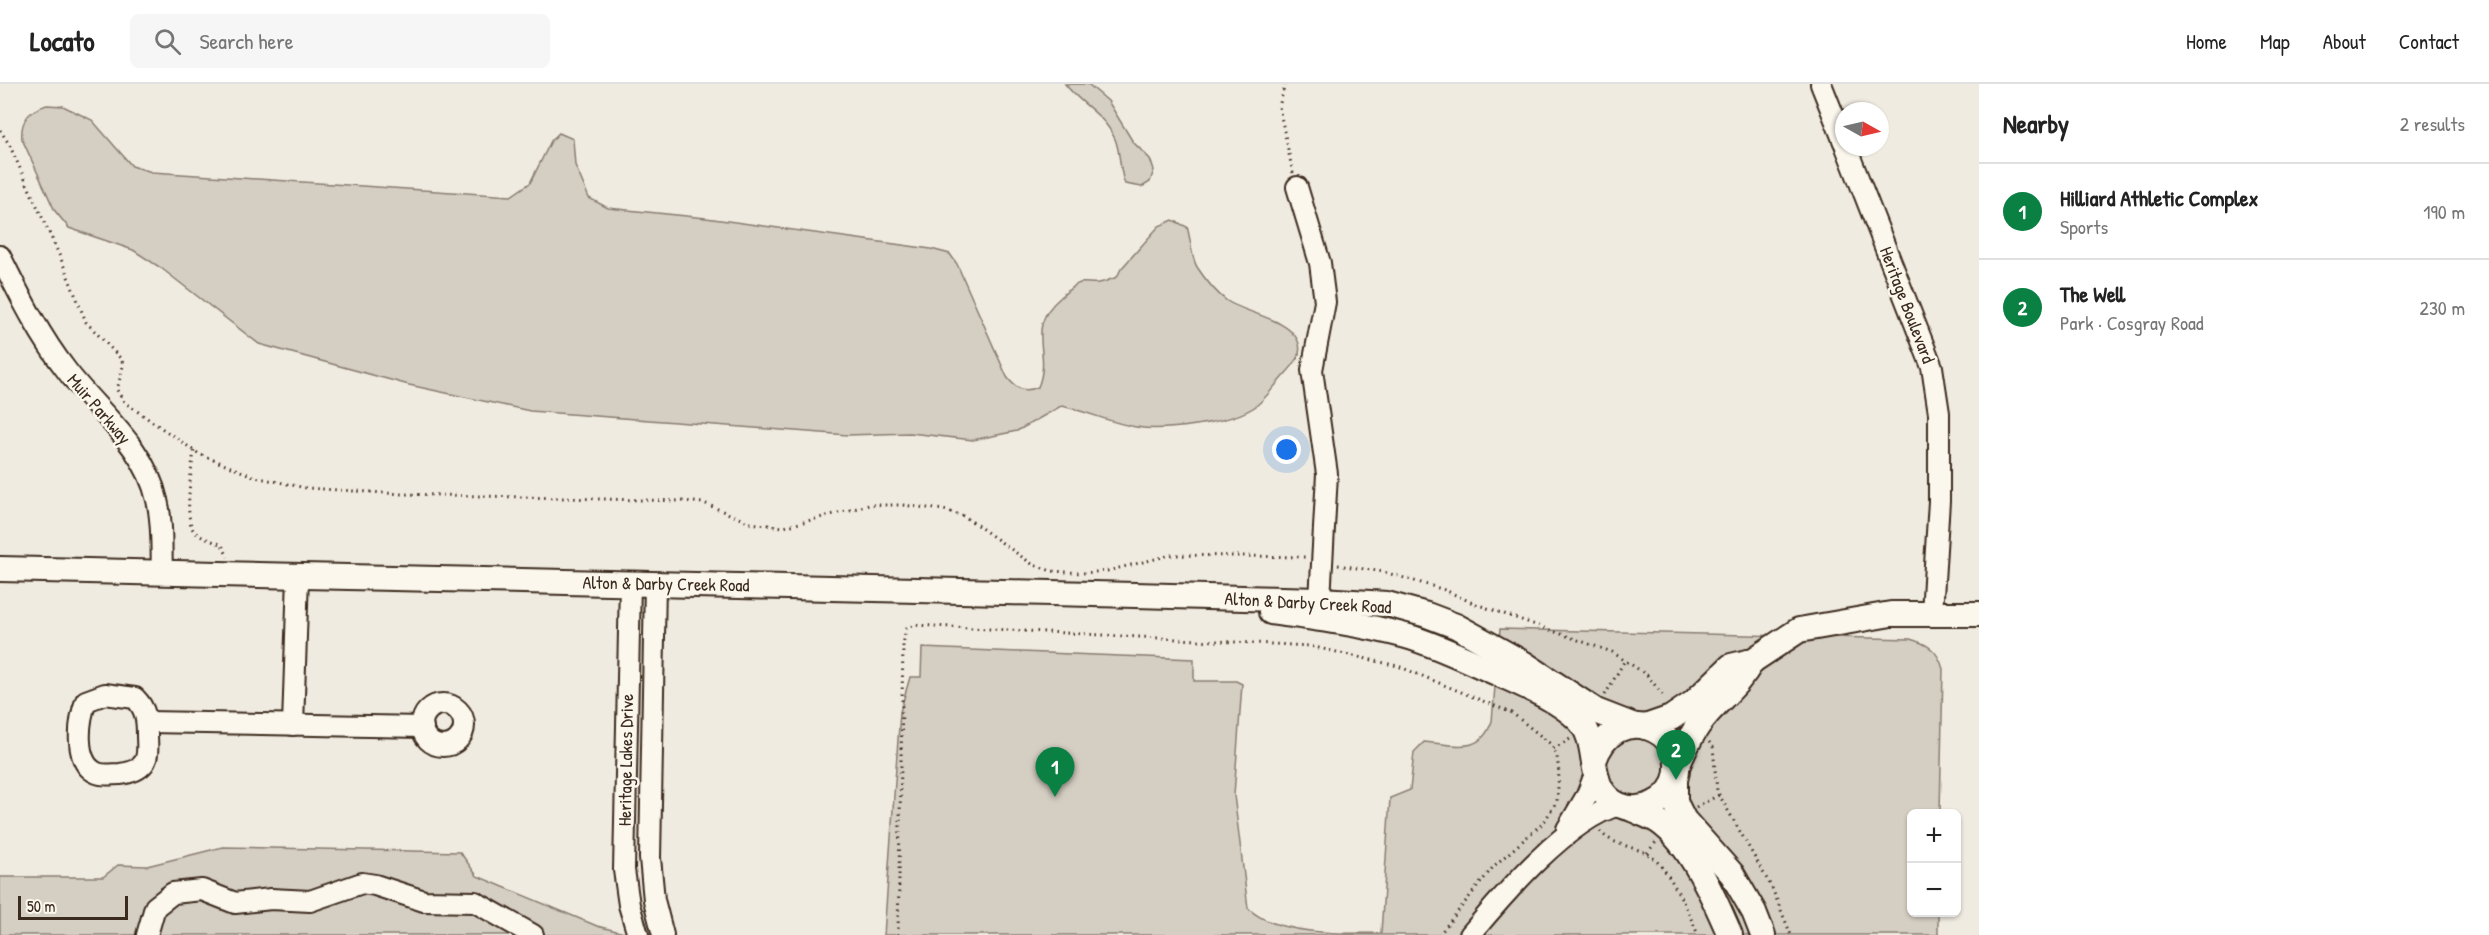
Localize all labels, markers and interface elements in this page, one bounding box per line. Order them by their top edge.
search box [130,14,550,68]
text: Locato [30,22,94,60]
icon: search [151,25,184,58]
text: Search here [199,26,293,56]
text: Home [2186,27,2227,56]
text: Map [2260,27,2290,56]
text: About [2323,27,2366,56]
text: Contact [2399,27,2459,56]
north arrow [1835,102,1889,156]
text: Nearby [2003,106,2069,141]
text: 2 results [2400,110,2465,137]
text: Hilliard Athletic Complex [2060,183,2258,213]
text: 1 [2019,198,2026,225]
text: 190 m [2423,198,2465,225]
text: Sports [2060,213,2108,240]
street label: Heritage Boulevard [1874,243,1941,367]
text: The Well [2060,279,2125,309]
text: 2 [2018,294,2027,321]
text: 230 m [2420,294,2465,321]
text: Park · Cosgray Road [2060,309,2204,336]
street label: Muir Parkway [62,368,137,450]
your location [1272,435,1301,464]
street label: Alton & Darby Creek Road [582,570,750,597]
street label: Alton & Darby Creek Road [1224,586,1392,619]
street label: Heritage Lakes Drive [612,694,639,826]
pin: 2 [1656,730,1696,780]
pin: 1 [1036,748,1074,797]
map controls [1907,809,1961,917]
button: + [1907,809,1961,863]
button: − [1907,863,1961,917]
scale bar [18,893,128,920]
text: 50 m [27,895,56,917]

